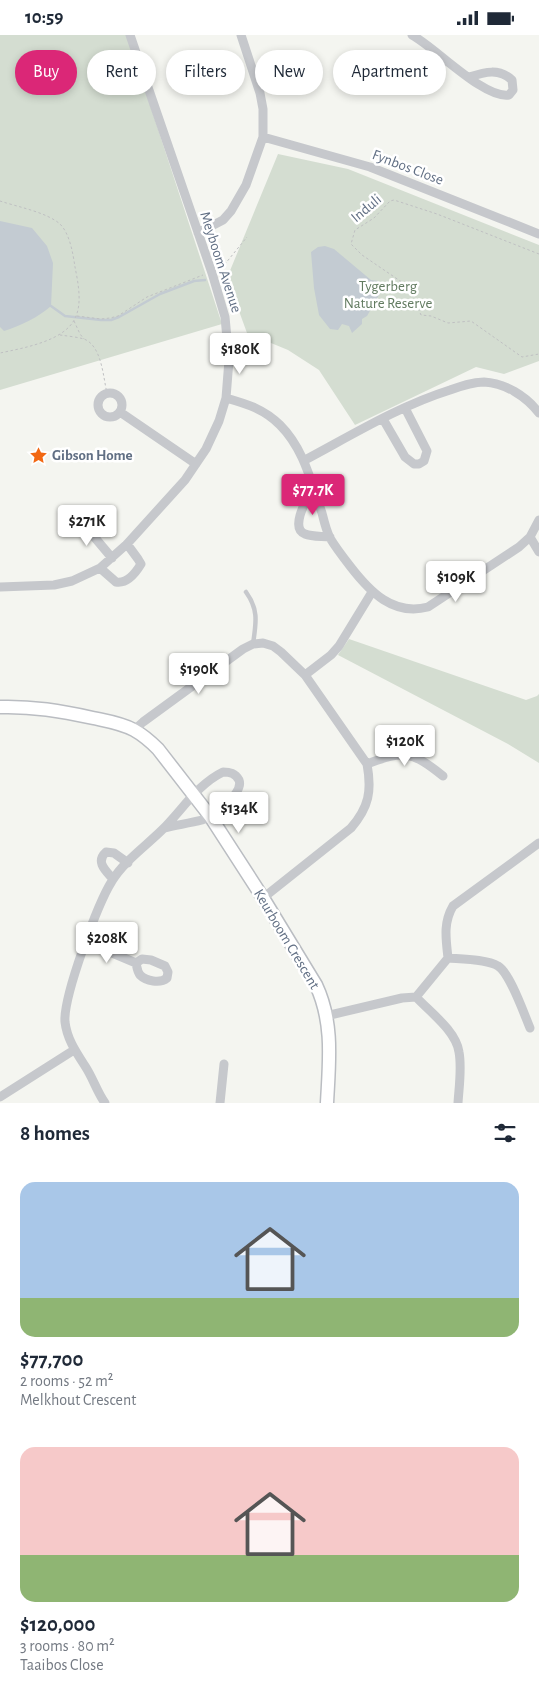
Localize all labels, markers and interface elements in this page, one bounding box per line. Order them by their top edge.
text: 10:59 [25,8,63,27]
chip: Buy [15,50,77,95]
chip: Rent [87,50,156,95]
chip: Filters [166,50,245,95]
chip: New [255,50,323,95]
chip: Apartment [333,50,446,95]
street label: Fynbos Close [370,147,446,188]
street label: Induli [348,192,384,225]
street label: Meyboom Avenue [197,210,244,315]
park label: Tygerberg Nature Reserve [344,279,432,311]
pin: $180K [205,333,275,375]
text: $180K [221,341,259,357]
place icon: Gibson Home [28,445,48,465]
place label: Gibson Home [52,448,133,463]
pin: $77.7K [272,473,354,516]
text: $77.7K [293,482,333,498]
pin: $271K [52,505,122,547]
text: $271K [69,513,105,529]
pin: $109K [421,561,491,603]
text: $109K [437,569,475,585]
pin: $190K [164,653,234,695]
text: $190K [180,661,218,677]
pin: $120K [370,725,440,767]
text: $120K [386,733,424,749]
pin: $134K [204,791,274,834]
text: $134K [220,800,258,816]
street label: Keurboom Crescent [251,887,322,992]
pin: $208K [72,921,142,964]
text: $208K [87,930,127,946]
icon: filters [491,1119,519,1147]
text: 8 homes [20,1123,90,1144]
icon: home [225,1214,315,1304]
text: $77,700 [20,1349,83,1370]
text: 2 rooms · 52 m² [20,1373,113,1389]
text: Melkhout Crescent [20,1392,136,1408]
icon: home [225,1479,315,1569]
text: $120,000 [20,1614,95,1635]
text: 3 rooms · 80 m² [20,1638,115,1654]
text: Taaibos Close [20,1657,104,1673]

